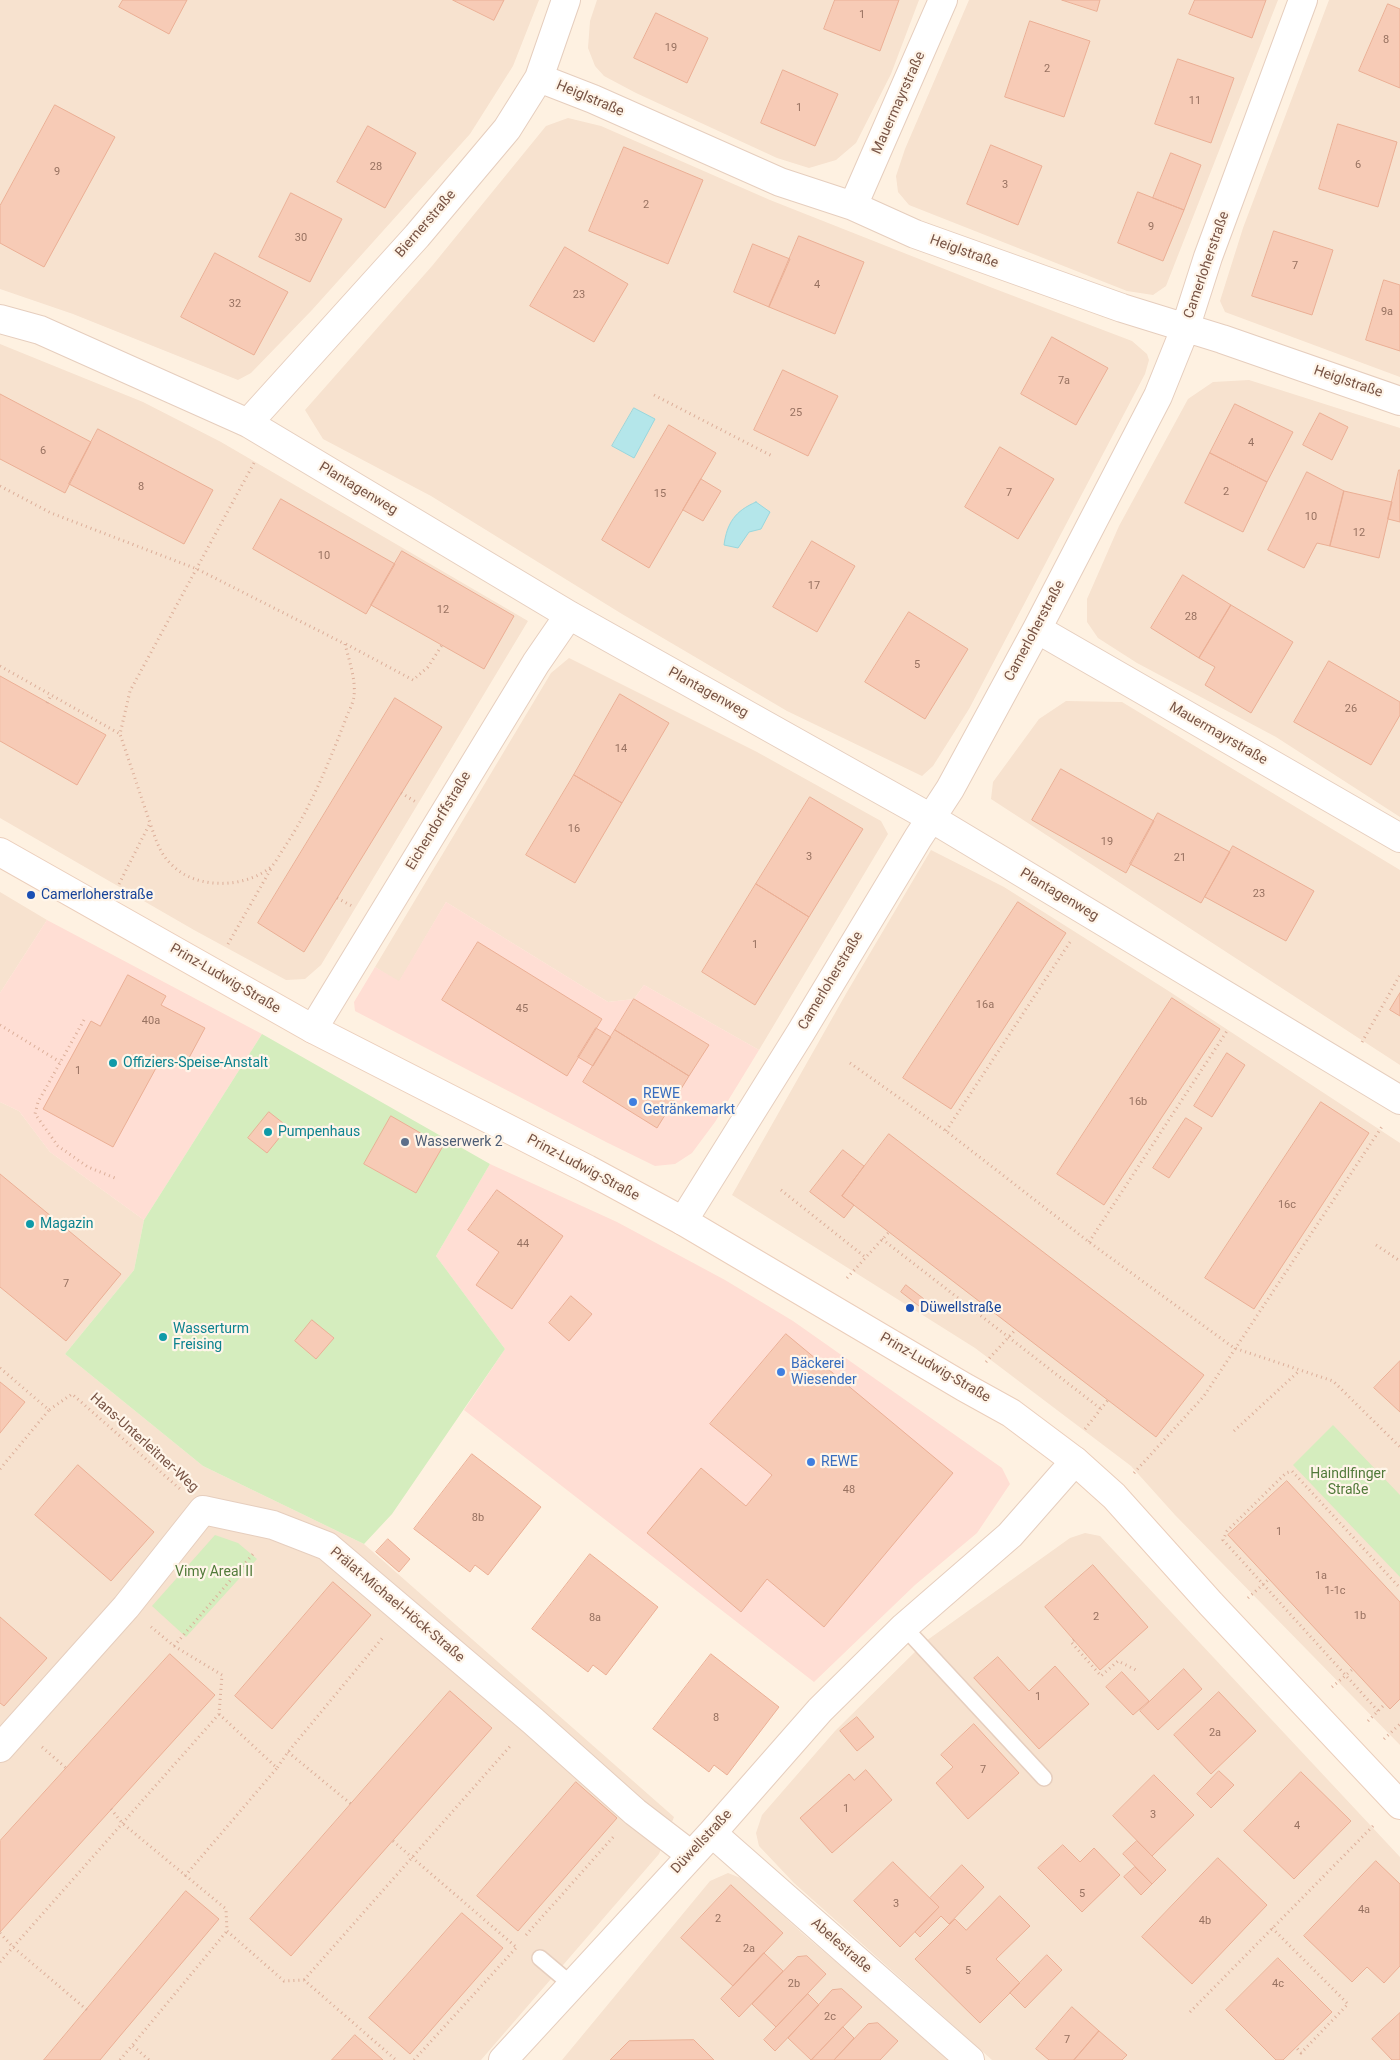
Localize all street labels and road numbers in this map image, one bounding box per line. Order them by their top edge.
street label: Mauermayrstraße [869,49,929,157]
street label: Heiglstraße [554,77,626,121]
street label: Biernerstraße [392,187,460,261]
street label: Camerloherstraße [1181,209,1233,321]
street label: Heiglstraße [927,232,1001,272]
street label: Heiglstraße [1311,362,1385,402]
street label: Plantagenweg [316,459,400,519]
street label: Camerloherstraße [1001,578,1069,684]
street label: Plantagenweg [665,664,751,722]
street label: Mauermayrstraße [1166,699,1270,769]
street label: Eichendorffstraße [403,769,475,873]
street label: Plantagenweg [1017,865,1101,925]
street label: Camerloherstraße [795,929,867,1033]
street label: Prinz-Ludwig-Straße [167,941,283,1017]
street label: Prinz-Ludwig-Straße [524,1131,642,1205]
street label: Prinz-Ludwig-Straße [877,1330,993,1406]
street label: Hans-Unterleitner-Weg [86,1390,202,1496]
street label: Prälat-Michael-Höck-Straße [326,1544,468,1666]
street label: Düwellstraße [668,1807,736,1877]
street label: Abelestraße [807,1915,875,1977]

